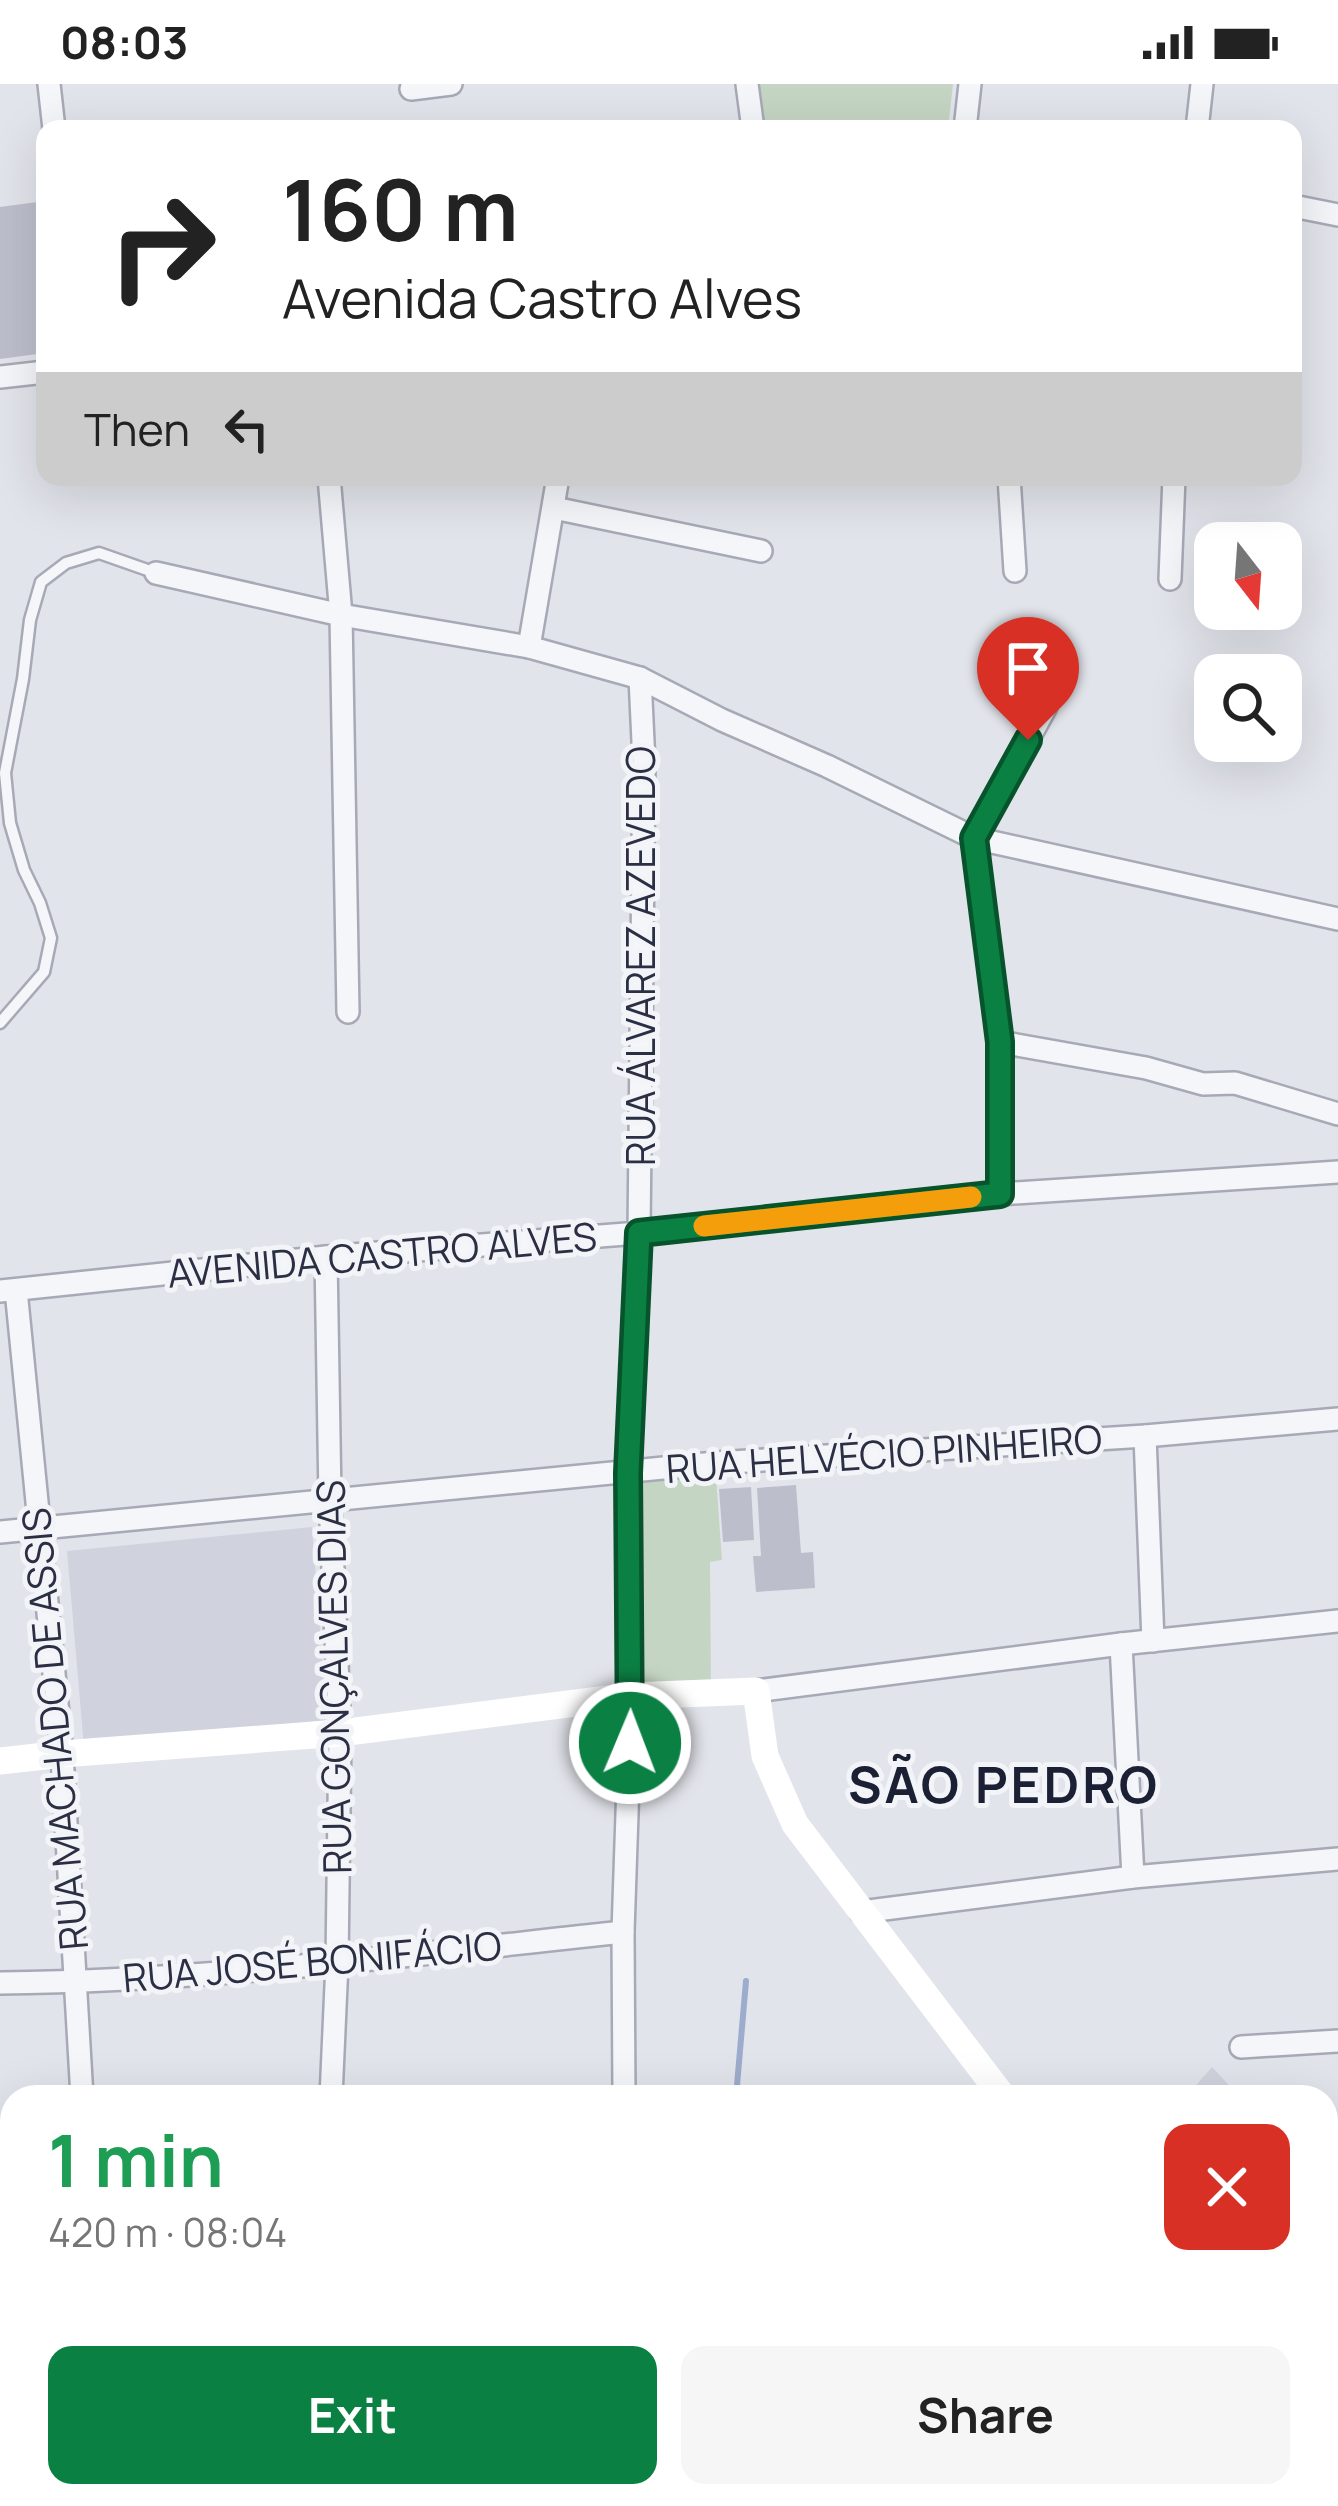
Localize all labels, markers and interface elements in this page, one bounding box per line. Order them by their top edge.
text: 08:03 [60,11,188,73]
text: 160 m [282,151,519,266]
icon: right [84,168,240,324]
text: Avenida Castro Alves [282,260,802,334]
icon: left [214,396,280,462]
text: Then [84,398,190,460]
north arrow [1194,522,1302,630]
map controls [1194,522,1302,762]
pin [977,617,1079,740]
icon: arrive [995,635,1061,701]
button: search [1194,654,1302,762]
street label: RUA ÁLVAREZ AZEVEDO [613,746,667,1166]
street label: AVENIDA CASTRO ALVES [165,1208,599,1300]
street label: RUA HELVÉCIO PINHEIRO [664,1411,1104,1495]
street label: RUA GONÇALVES DIAS [303,1479,363,1875]
street label: RUA MACHADO DE ASSIS [8,1506,100,1952]
position arrow [567,1680,693,1806]
district label: SÃO PEDRO [848,1749,1160,1818]
street label: RUA JOSÉ BONIFÁCIO [120,1918,504,2004]
text: 1 min [48,2110,224,2209]
button: close [1164,2124,1290,2250]
text: 420 m · 08:04 [48,2205,287,2259]
button: Exit [48,2346,657,2484]
button: Share [681,2346,1290,2484]

